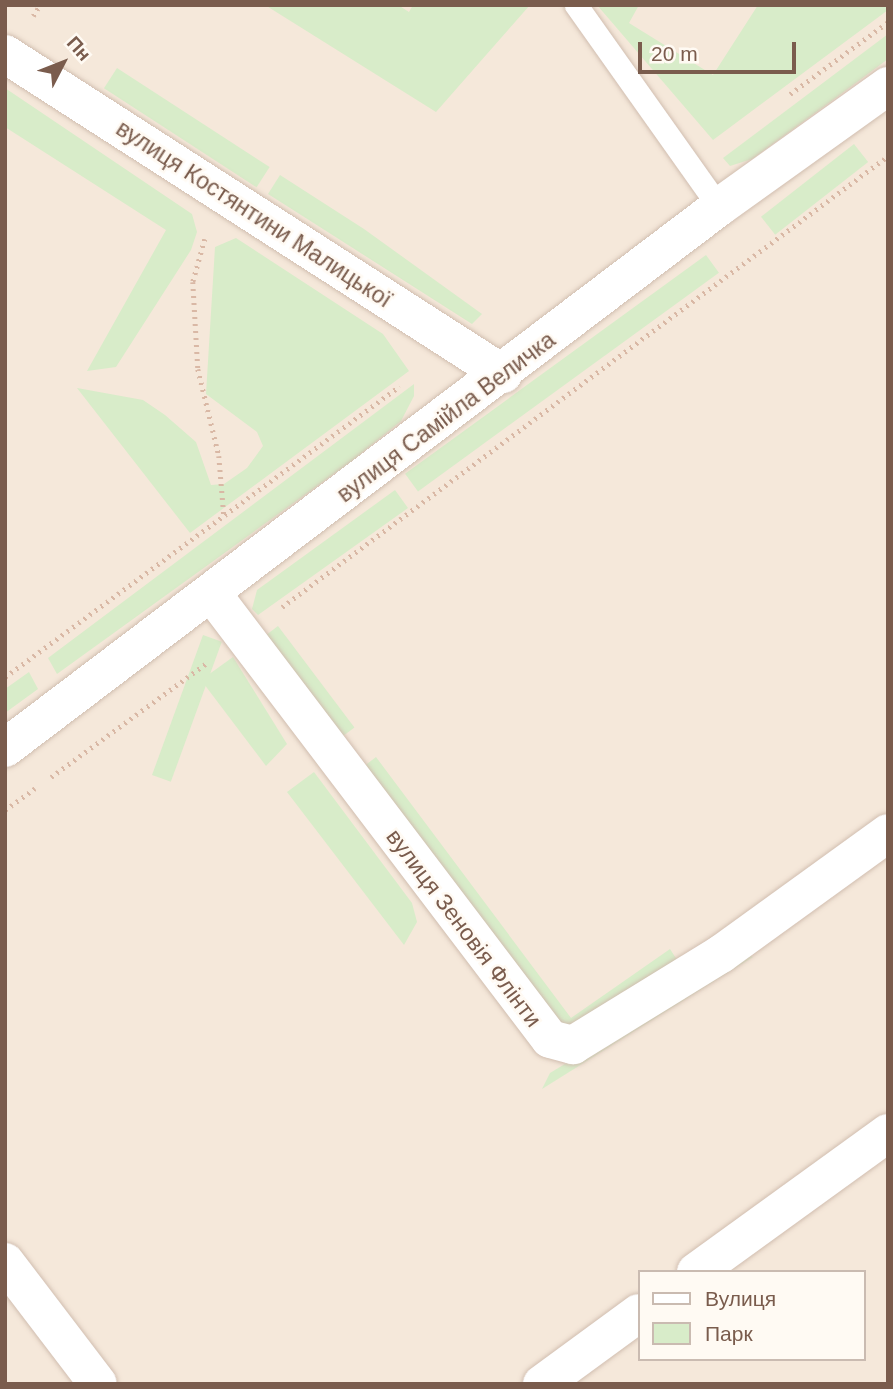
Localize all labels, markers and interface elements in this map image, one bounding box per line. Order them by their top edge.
north arrow [28,28,98,98]
scale bar [641,28,798,72]
text: Пн [63,32,95,65]
text: 20 m [651,42,698,65]
street label: вулиця Костянтини Малицької [111,115,397,313]
street label: вулиця Самійла Величка [331,326,561,508]
street label: вулиця Зеновія Флінти [381,824,547,1032]
legend [638,1270,865,1361]
text: Вулиця [705,1287,776,1310]
text: Парк [705,1322,753,1345]

